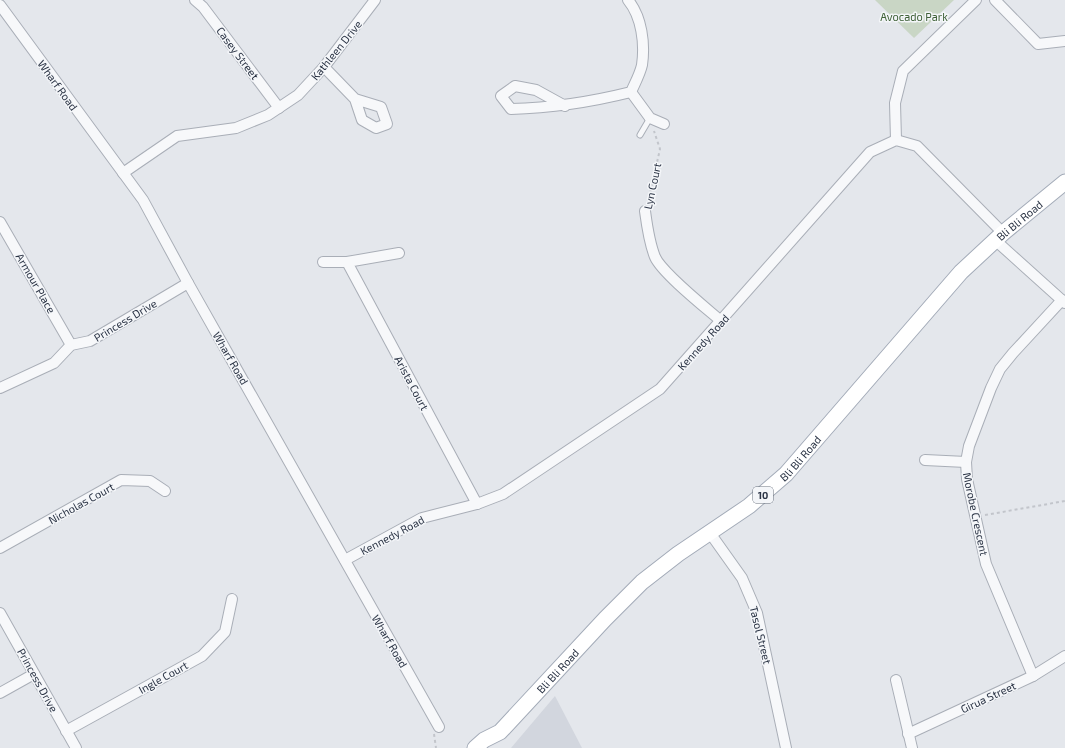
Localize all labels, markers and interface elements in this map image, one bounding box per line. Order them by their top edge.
park label: Avocado Park [880,10,948,23]
street label: Kathleen Drive [308,17,364,83]
street label: Casey Street [214,24,262,82]
street label: Wharf Road [35,57,81,113]
street label: Lyn Court [641,162,663,210]
street label: Bli Bli Road [993,197,1045,243]
street label: Armour Place [14,251,58,315]
street label: Princess Drive [91,296,159,344]
street label: Kennedy Road [675,311,731,373]
street label: Wharf Road [211,329,251,387]
street label: Arista Court [392,354,432,412]
street label: Bli Bli Road [777,433,823,483]
street label: Morobe Crescent [961,471,991,557]
street label: Nicholas Court [46,480,116,526]
road number: 10 [753,487,773,503]
street label: Kennedy Road [358,513,426,557]
street label: Tasol Street [748,605,774,665]
street label: Wharf Road [370,612,410,670]
street label: Bli Bli Road [533,645,581,695]
street label: Princess Drive [15,646,61,714]
street label: Ingle Court [136,658,190,696]
street label: Girua Street [958,679,1018,715]

